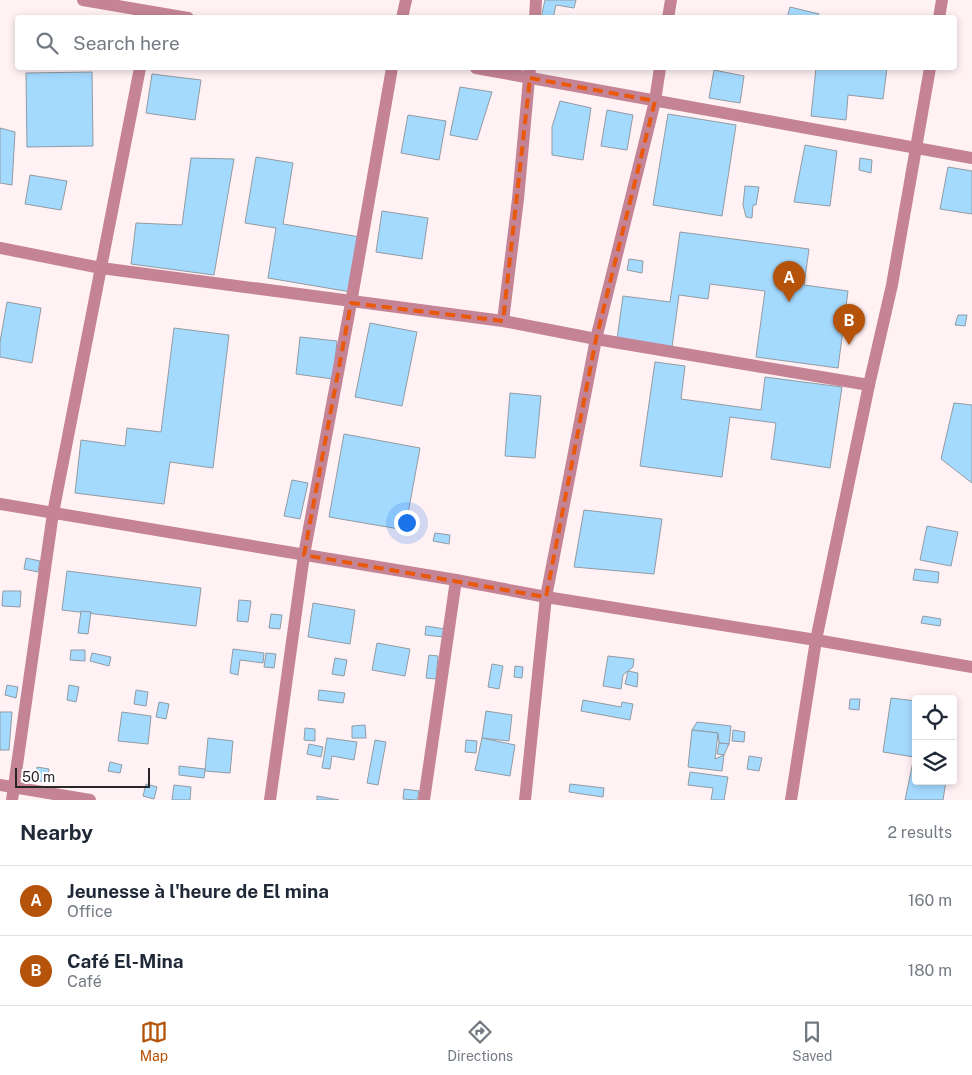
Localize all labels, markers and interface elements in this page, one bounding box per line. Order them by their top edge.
search box [15,15,957,70]
icon: search [33,29,61,57]
text: Search here [73,32,180,54]
pin: A [773,261,805,302]
pin: B [833,304,865,345]
your location [394,510,420,536]
map controls [912,695,957,785]
button: locate [912,695,957,740]
button: layers [912,740,957,785]
scale bar [15,765,150,788]
text: 50 m [22,769,55,785]
text: Nearby [20,820,93,845]
text: 2 results [887,823,952,842]
text: Jeunesse à l'heure de El mina [67,880,329,902]
text: A [30,891,42,910]
text: 160 m [908,891,952,910]
text: Office [67,902,113,921]
text: Café El-Mina [67,950,184,972]
text: B [31,961,41,980]
text: 180 m [908,961,952,980]
text: Café [67,972,102,991]
tab: Map [140,1018,168,1064]
tab: Directions [447,1018,513,1064]
tab: Saved [792,1018,832,1064]

